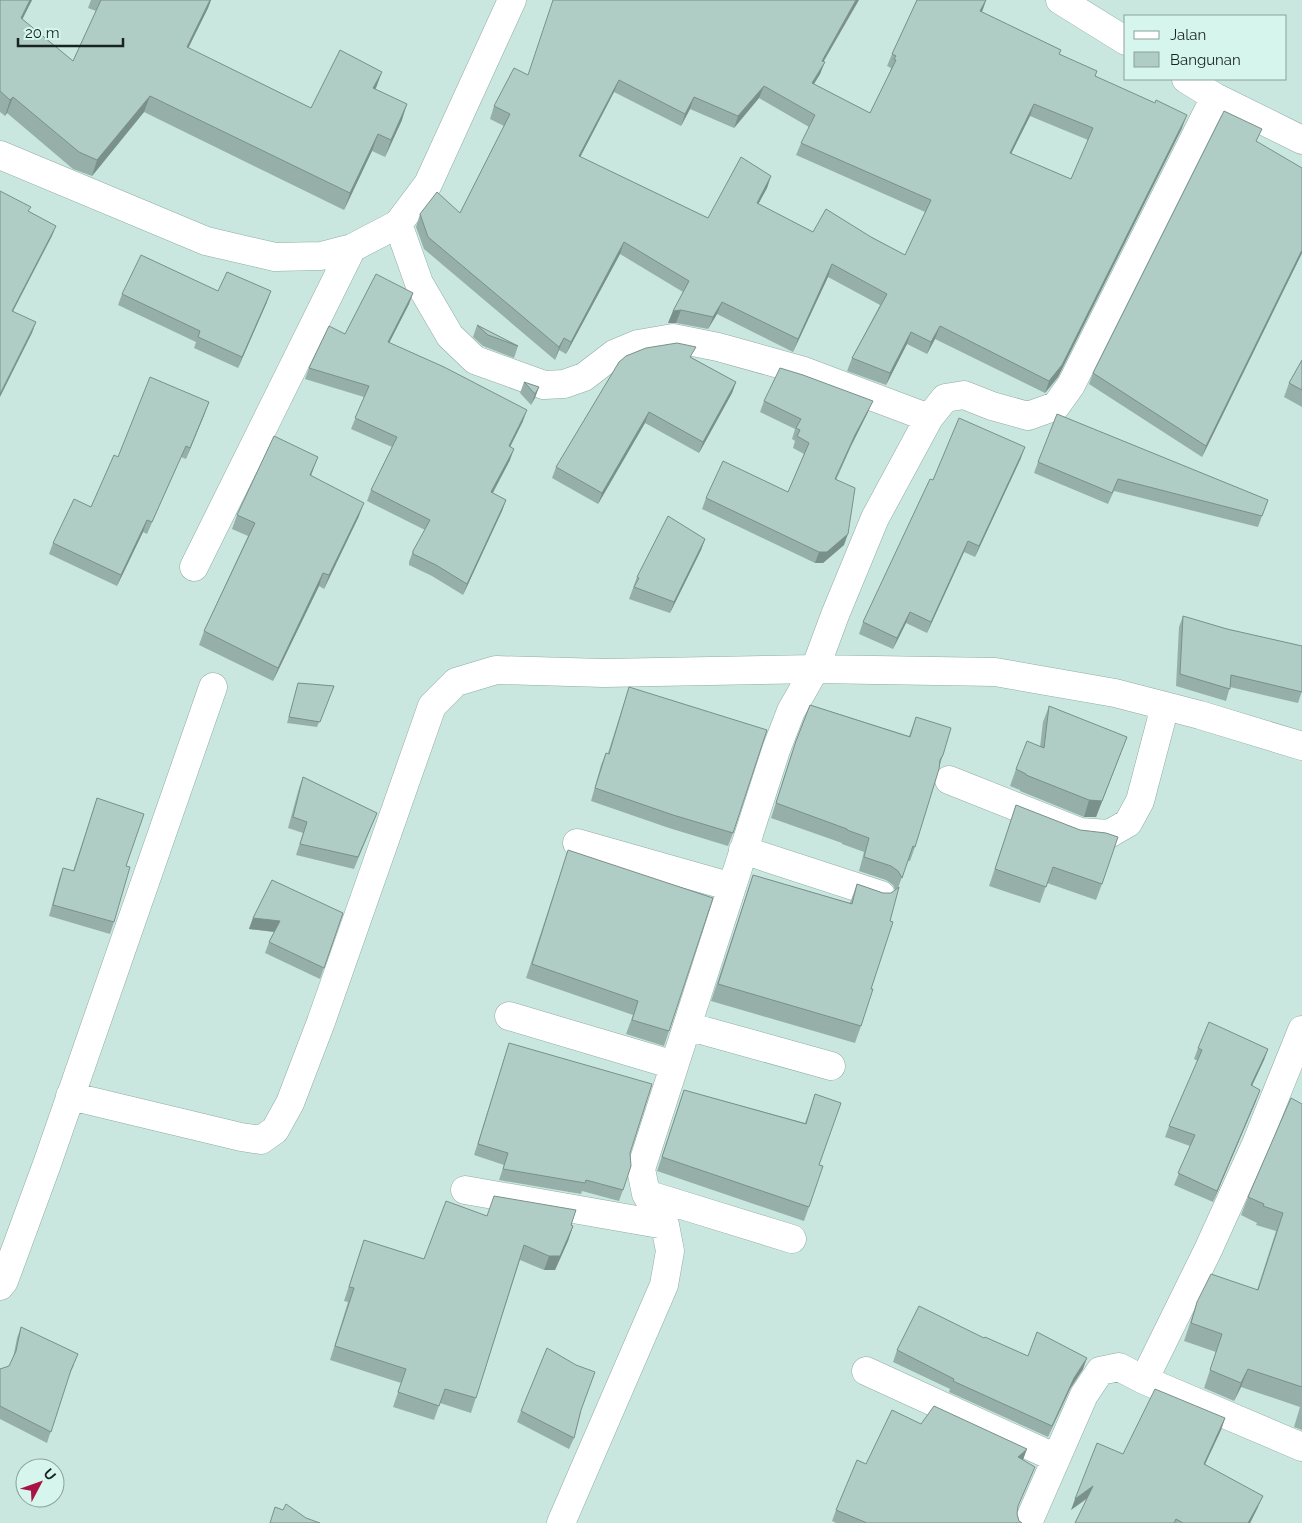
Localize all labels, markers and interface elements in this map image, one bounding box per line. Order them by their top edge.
scale bar [18,15,122,47]
legend [1124,15,1287,80]
text: 20 m [25,24,60,42]
text: Jalan [1170,26,1206,44]
text: Bangunan [1170,51,1241,69]
north arrow [15,1458,65,1508]
text: U [40,1465,59,1484]

